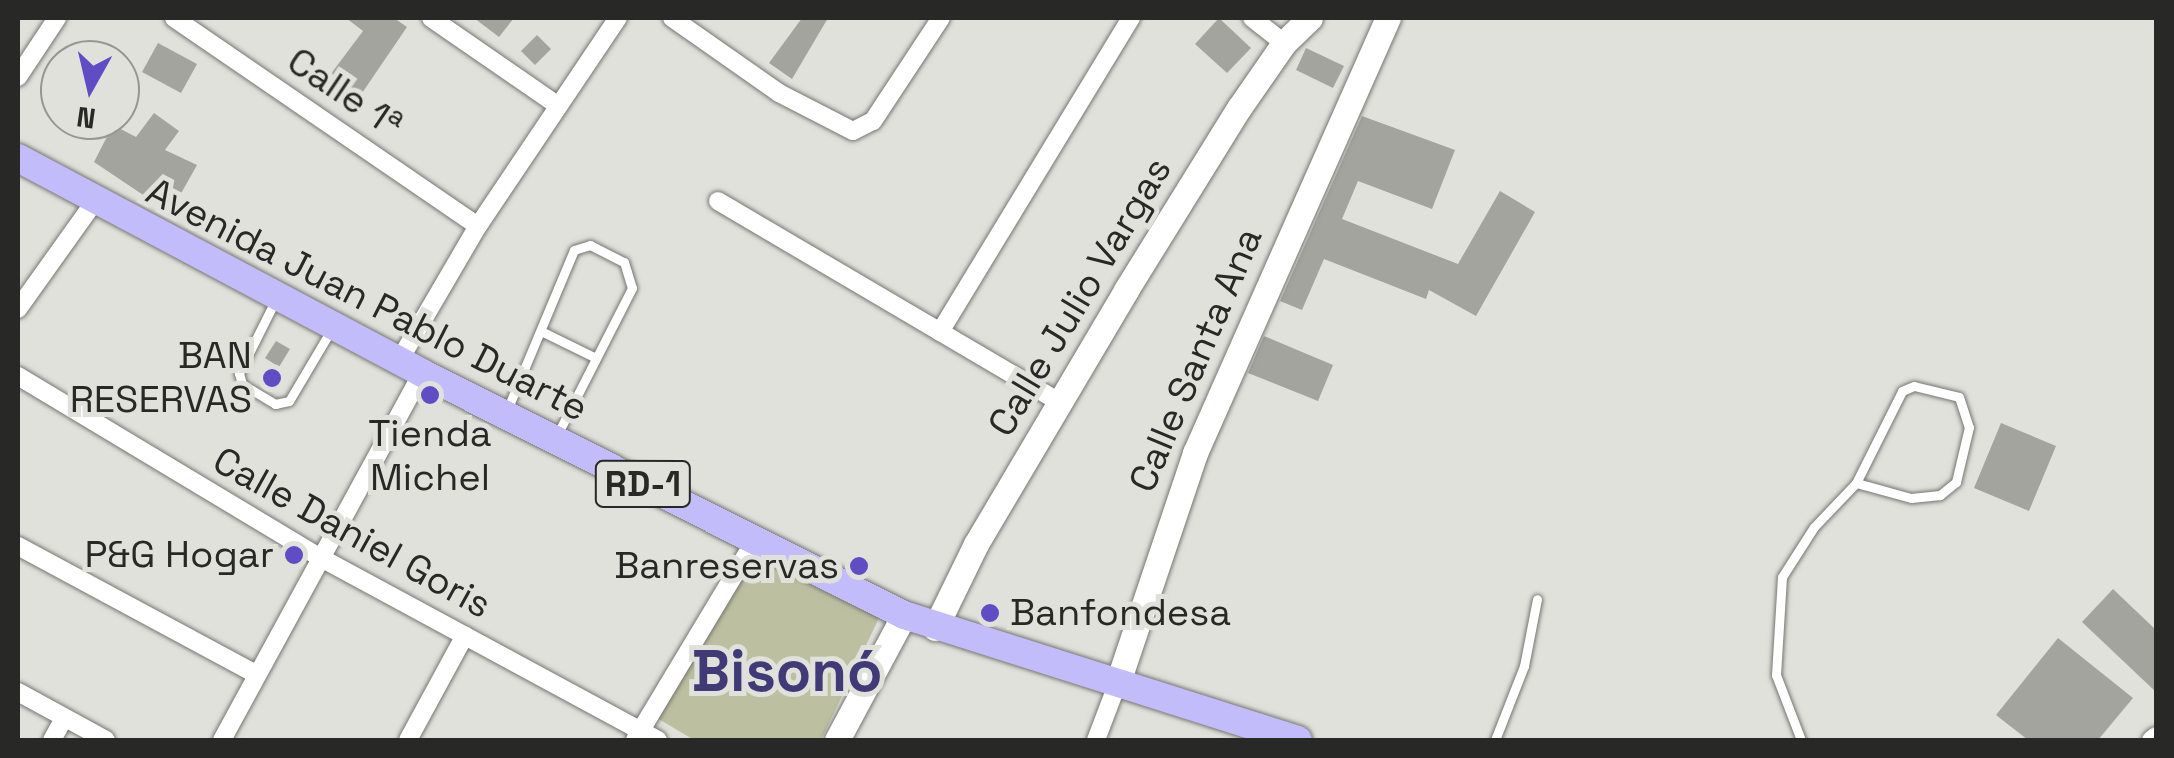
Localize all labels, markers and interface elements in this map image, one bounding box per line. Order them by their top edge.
street label: Calle 1ª [279,38,411,148]
north arrow [40,40,140,140]
text: N [74,99,98,137]
street label: Calle Julio Vargas [979,149,1181,445]
street label: Avenida Juan Pablo Duarte [139,169,595,431]
street label: Calle Santa Ana [1120,221,1272,499]
place label: BAN RESERVAS [70,333,252,422]
marker: BAN RESERVAS [261,367,283,389]
marker: Tienda Michel [419,384,441,406]
place label: Tienda Michel [368,411,492,500]
street label: Calle Daniel Goris [205,438,499,628]
road number: RD-1 [593,454,693,514]
place label: P&G Hogar [84,532,274,578]
place label: Banreservas [614,543,839,589]
marker: P&G Hogar [283,544,305,566]
marker: Banreservas [848,555,870,577]
place label: Banfondesa [1010,590,1231,636]
marker: Banfondesa [979,602,1001,624]
district label: Bisonó [691,636,883,706]

